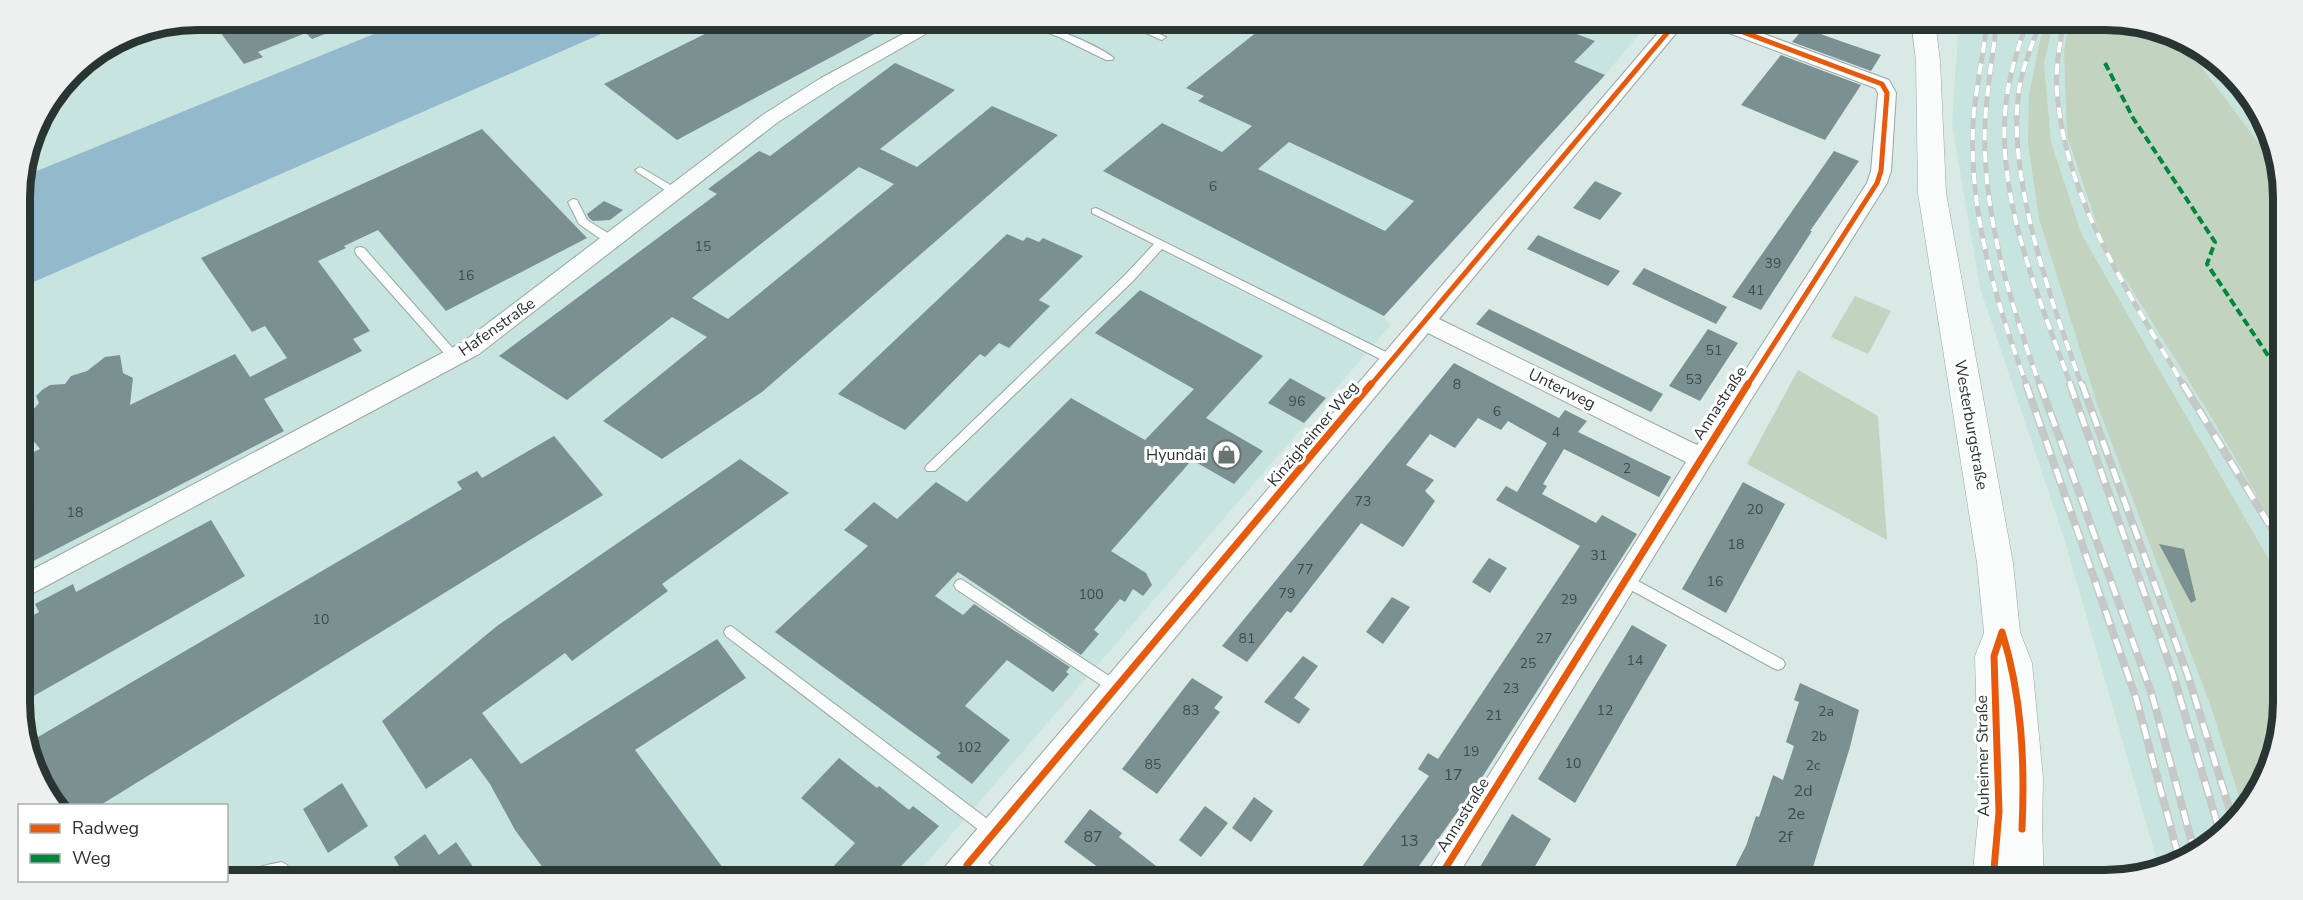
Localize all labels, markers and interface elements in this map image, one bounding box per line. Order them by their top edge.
house number: 6 [1209,177,1217,196]
house number: 15 [695,237,711,256]
house number: 39 [1765,254,1781,273]
house number: 16 [458,266,474,285]
house number: 41 [1748,281,1764,300]
street label: Hafenstraße [454,292,540,362]
house number: 51 [1706,341,1722,360]
street label: Westerburgstraße [1949,358,1993,492]
street label: Annastraße [1688,362,1752,444]
street label: Unterweg [1525,363,1599,415]
house number: 53 [1686,370,1702,389]
house number: 8 [1453,375,1461,394]
street label: Kinzigheimer Weg [1262,377,1364,491]
house number: 96 [1289,392,1305,411]
house number: 6 [1493,402,1501,421]
house number: 4 [1552,423,1560,442]
shop icon: Hyundai [1211,439,1243,471]
place label: Hyundai [1146,444,1206,466]
house number: 2 [1623,459,1631,478]
house number: 73 [1355,492,1371,511]
house number: 20 [1747,500,1763,519]
house number: 18 [67,503,83,522]
house number: 18 [1728,535,1744,554]
house number: 31 [1591,546,1607,565]
house number: 77 [1297,560,1313,579]
house number: 16 [1707,572,1723,591]
house number: 79 [1279,584,1295,603]
house number: 100 [1078,585,1104,604]
house number: 29 [1561,590,1577,609]
house number: 10 [313,610,329,629]
house number: 81 [1239,629,1255,648]
house number: 27 [1536,629,1552,648]
house number: 14 [1627,651,1643,670]
house number: 25 [1520,654,1536,673]
house number: 23 [1503,679,1519,698]
street label: Auheimer Straße [1971,695,1995,817]
house number: 83 [1183,701,1199,720]
house number: 12 [1597,701,1613,720]
house number: 2a [1818,702,1834,721]
house number: 21 [1486,706,1502,725]
house number: 2b [1811,727,1827,746]
house number: 102 [956,738,982,757]
house number: 19 [1463,742,1479,761]
house number: 10 [1565,754,1581,773]
house number: 85 [1145,755,1161,774]
house number: 2c [1806,756,1821,775]
house number: 17 [1443,764,1463,786]
street label: Annastraße [1431,774,1495,856]
house number: 2d [1794,780,1812,802]
house number: 2e [1787,803,1805,825]
legend [18,804,228,882]
text: Radweg [72,816,139,840]
house number: 87 [1083,826,1103,848]
house number: 2f [1778,826,1793,848]
house number: 13 [1399,830,1419,852]
text: Weg [72,846,111,870]

